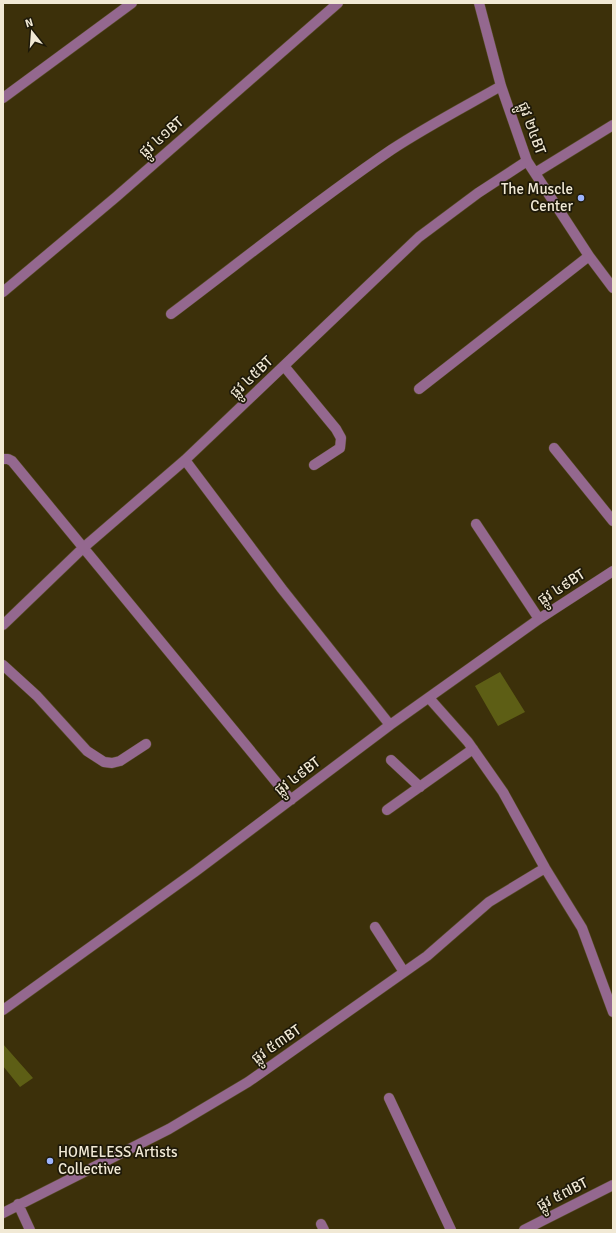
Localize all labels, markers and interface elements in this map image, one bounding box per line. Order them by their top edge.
north arrow [12,12,52,52]
text: N [24,16,35,30]
street label: ផ្លូវ ២៤BT [510,99,550,159]
street label: ផ្លូវ ៤១BT [135,112,190,165]
place label: The Muscle Center [501,180,573,215]
marker: The Muscle Center [576,193,586,203]
street label: ផ្លូវ ៤៥BT [226,352,280,405]
street label: ផ្លូវ ៤៩BT [534,565,591,613]
street label: ផ្លូវ ៤៩BT [270,753,327,803]
street label: ផ្លូវ ៥៣BT [248,1020,307,1071]
place label: HOMELESS Artists Collective [58,1143,178,1178]
marker: HOMELESS Artists Collective [45,1156,55,1166]
street label: ផ្លូវ ៥៧BT [533,1173,593,1218]

